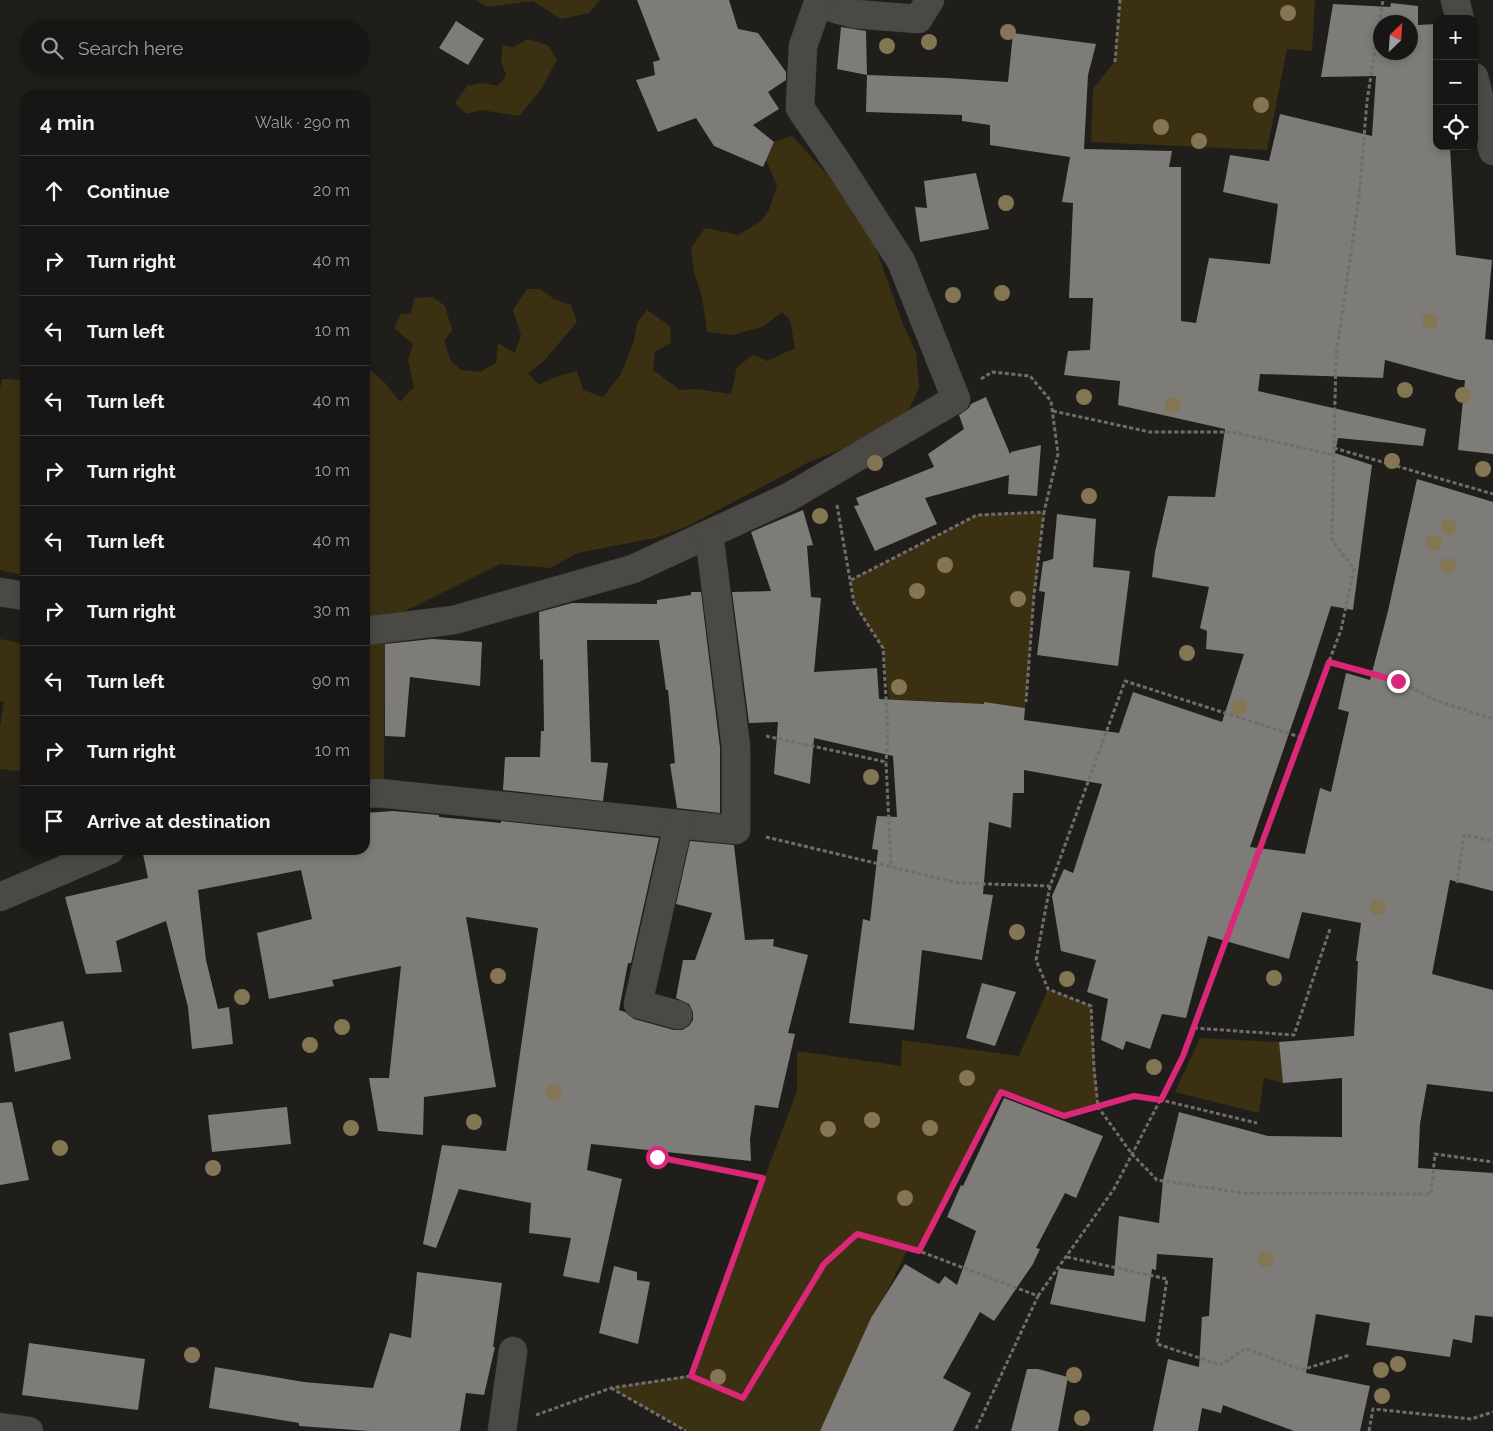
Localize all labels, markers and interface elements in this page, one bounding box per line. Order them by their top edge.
north arrow [1373,15,1418,60]
map controls [1433,15,1478,150]
button: + [1433,15,1478,60]
search box [20,20,370,75]
icon: search [38,34,66,62]
text: Search here [78,37,184,59]
button: − [1433,60,1478,105]
button: locate [1433,105,1478,150]
text: 4 min [40,110,95,135]
text: Walk · 290 m [255,113,350,132]
icon: ahead [40,177,68,205]
text: Continue [87,180,170,202]
text: 20 m [313,181,350,200]
icon: right [40,247,68,275]
text: Turn right [87,250,176,272]
text: 40 m [313,251,350,270]
icon: left [40,317,68,345]
text: Turn left [87,320,164,342]
text: 10 m [315,321,350,340]
icon: left [40,387,68,415]
text: Turn left [87,390,164,412]
text: 40 m [313,391,350,410]
icon: right [40,457,68,485]
text: Turn right [87,460,176,482]
text: 10 m [315,461,350,480]
icon: left [40,527,68,555]
text: Turn left [87,530,164,552]
text: 40 m [313,531,350,550]
icon: right [40,597,68,625]
text: Turn right [87,600,176,622]
text: 30 m [313,601,350,620]
icon: left [40,667,68,695]
text: Turn left [87,670,164,692]
route end [1387,670,1410,693]
text: 90 m [312,671,350,690]
icon: right [40,737,68,765]
text: Turn right [87,740,176,762]
text: 10 m [315,741,350,760]
icon: arrive [40,807,68,835]
text: Arrive at destination [87,810,271,832]
route start [646,1146,669,1169]

